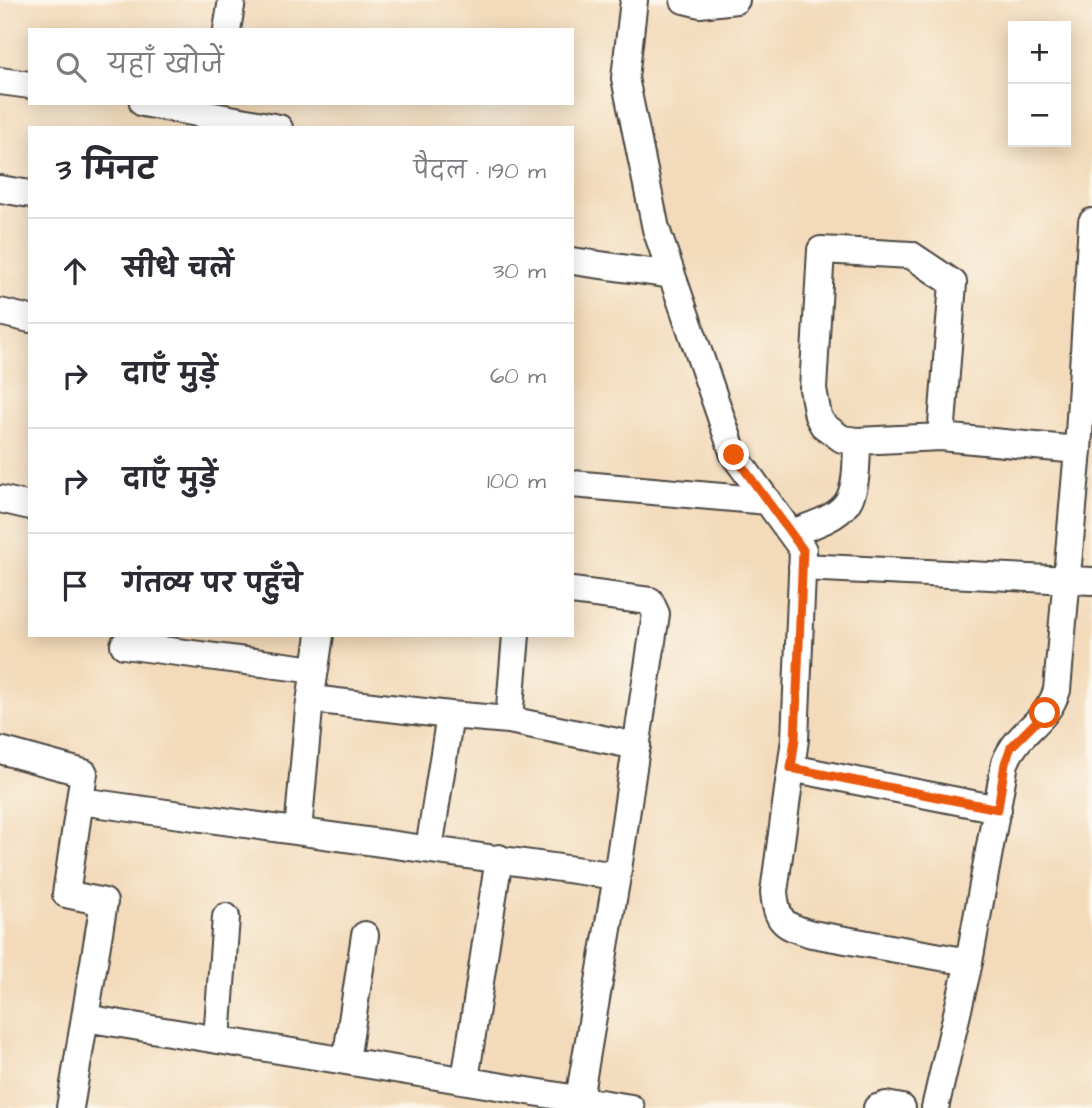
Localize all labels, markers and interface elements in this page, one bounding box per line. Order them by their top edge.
map controls [1008,21,1071,147]
button: + [1008,21,1071,84]
search box [28,28,574,105]
text: यहाँ खोजें [108,47,224,83]
icon: search [52,48,90,86]
button: − [1008,84,1071,147]
text: 3 मिनट [56,149,156,191]
text: पैदल · 190 m [413,155,546,187]
text: सीधे चलें [123,251,233,287]
icon: ahead [56,252,94,290]
text: 30 m [493,255,546,287]
text: दाएँ मुड़ें [123,356,217,392]
icon: right [56,357,94,395]
text: 60 m [490,360,546,392]
route end [718,439,749,470]
text: दाएँ मुड़ें [123,461,217,497]
icon: right [56,462,94,500]
text: 100 m [487,465,546,497]
text: गंतव्य पर पहुँचे [123,566,302,602]
icon: arrive [56,567,94,605]
route start [1029,697,1060,728]

